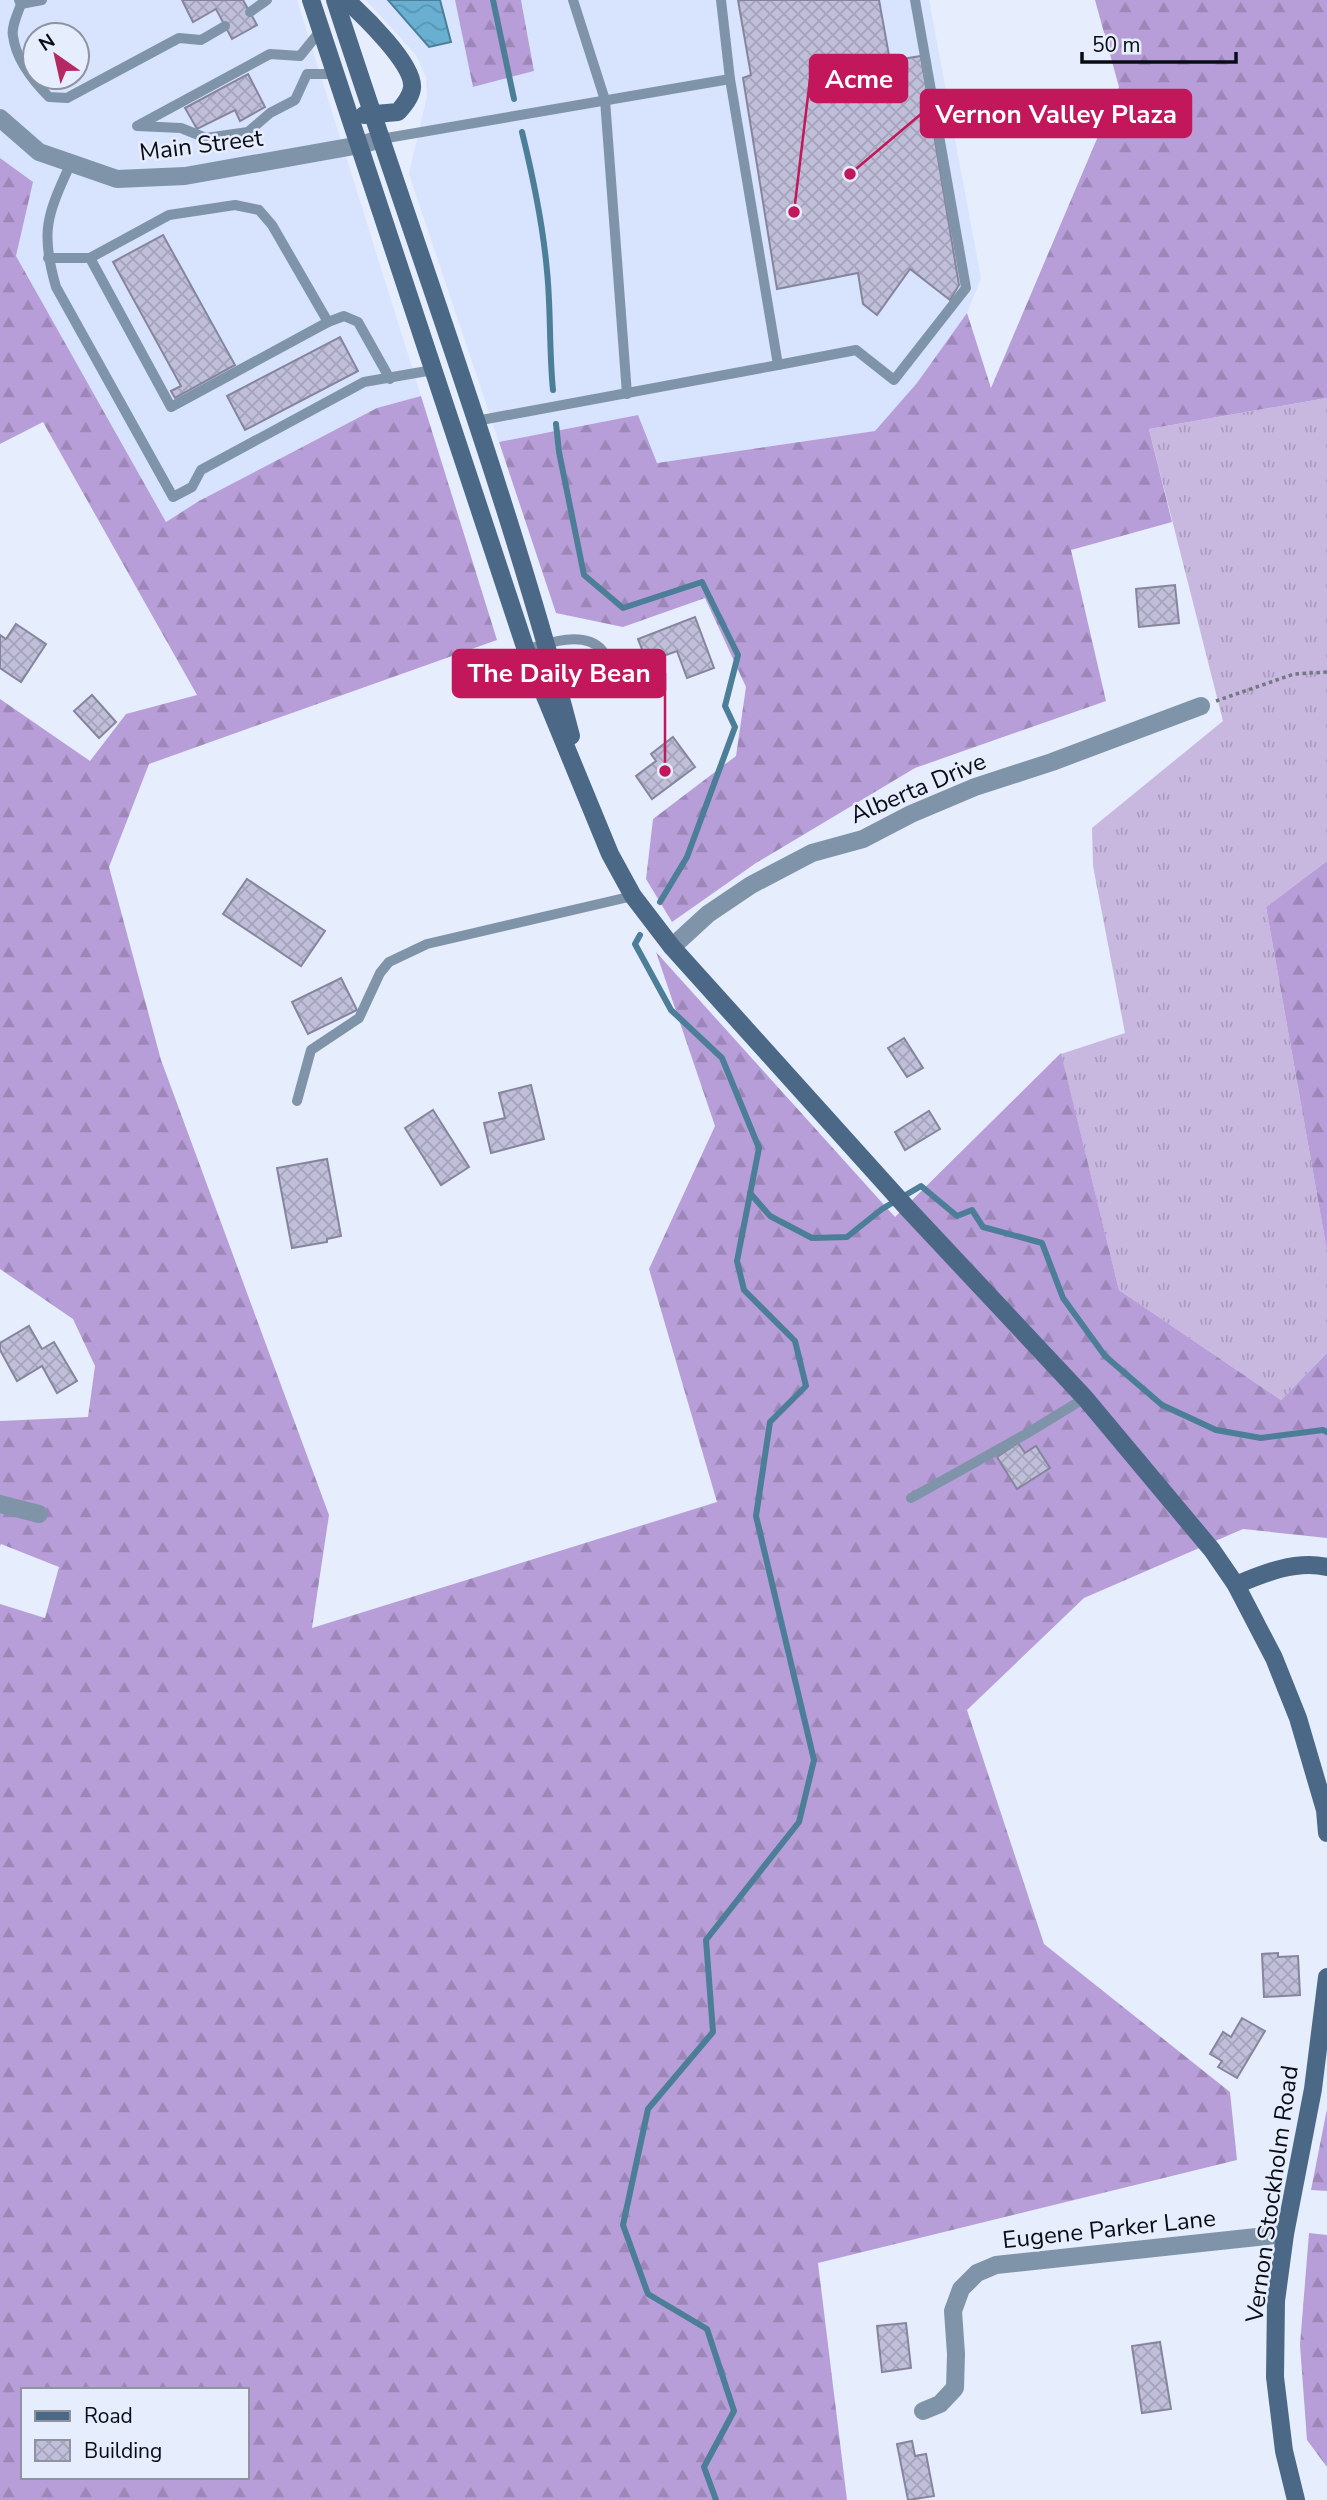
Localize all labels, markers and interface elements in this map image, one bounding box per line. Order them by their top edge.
north arrow [21,21,91,91]
scale bar [1082,21,1236,65]
text: N [34,28,60,57]
text: 50 m [1092,31,1141,59]
callout: Acme [810,55,907,102]
text: Acme [825,62,893,97]
callout: Vernon Valley Plaza [921,90,1191,137]
text: Vernon Valley Plaza [934,97,1177,132]
street label: Main Street [137,121,265,168]
callout: The Daily Bean [453,650,665,697]
text: The Daily Bean [467,656,651,691]
street label: Alberta Drive [845,745,991,831]
street label: Vernon Stockholm Road [1238,2063,1306,2326]
street label: Eugene Parker Lane [1001,2202,1217,2256]
legend [21,2388,248,2479]
text: Road [84,2402,133,2430]
text: Building [84,2437,162,2465]

